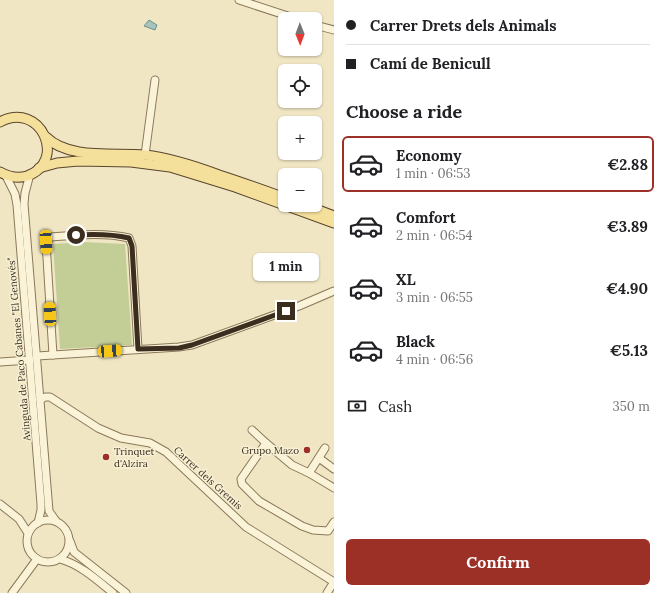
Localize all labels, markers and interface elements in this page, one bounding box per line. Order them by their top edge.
north arrow [278,12,322,56]
map controls [278,12,322,212]
text: Carrer Drets dels Animals [370,16,557,35]
text: Camí de Benicull [370,54,491,73]
button: locate [278,64,322,108]
text: Choose a ride [346,100,462,123]
button: + [278,116,322,160]
icon: car [348,146,384,182]
text: Economy [396,146,461,165]
text: €2.88 [607,155,648,174]
text: 1 min · 06:53 [396,165,471,182]
button: − [278,168,322,212]
icon: car [348,208,384,244]
text: Comfort [396,208,456,227]
text: €3.89 [607,217,648,236]
route start [67,226,85,244]
text: 2 min · 06:54 [396,227,473,244]
car [39,230,53,254]
callout: 1 min [253,253,319,281]
street label: Avinguda de Paco Cabanes "El Genovés" [4,257,34,442]
text: 1 min [269,258,303,275]
icon: car [348,270,384,306]
text: XL [396,270,416,289]
text: €4.90 [606,279,648,298]
text: 3 min · 06:55 [396,289,473,306]
car [43,302,57,326]
route end [277,302,295,320]
icon: car [348,332,384,368]
text: Black [396,332,435,351]
text: €5.13 [610,341,648,360]
car [98,344,122,358]
text: 4 min · 06:56 [396,351,473,368]
icon: cash [346,395,368,417]
text: Cash [378,397,412,416]
text: 350 m [613,398,650,415]
street label: Carrer dels Gremis [171,444,245,513]
place label: Grupo Mazo [241,444,299,457]
place label: Trinquet d'Alzira [114,445,155,470]
marker: Grupo Mazo [302,445,312,455]
marker: Trinquet d'Alzira [101,452,111,462]
button: Confirm [346,539,650,585]

